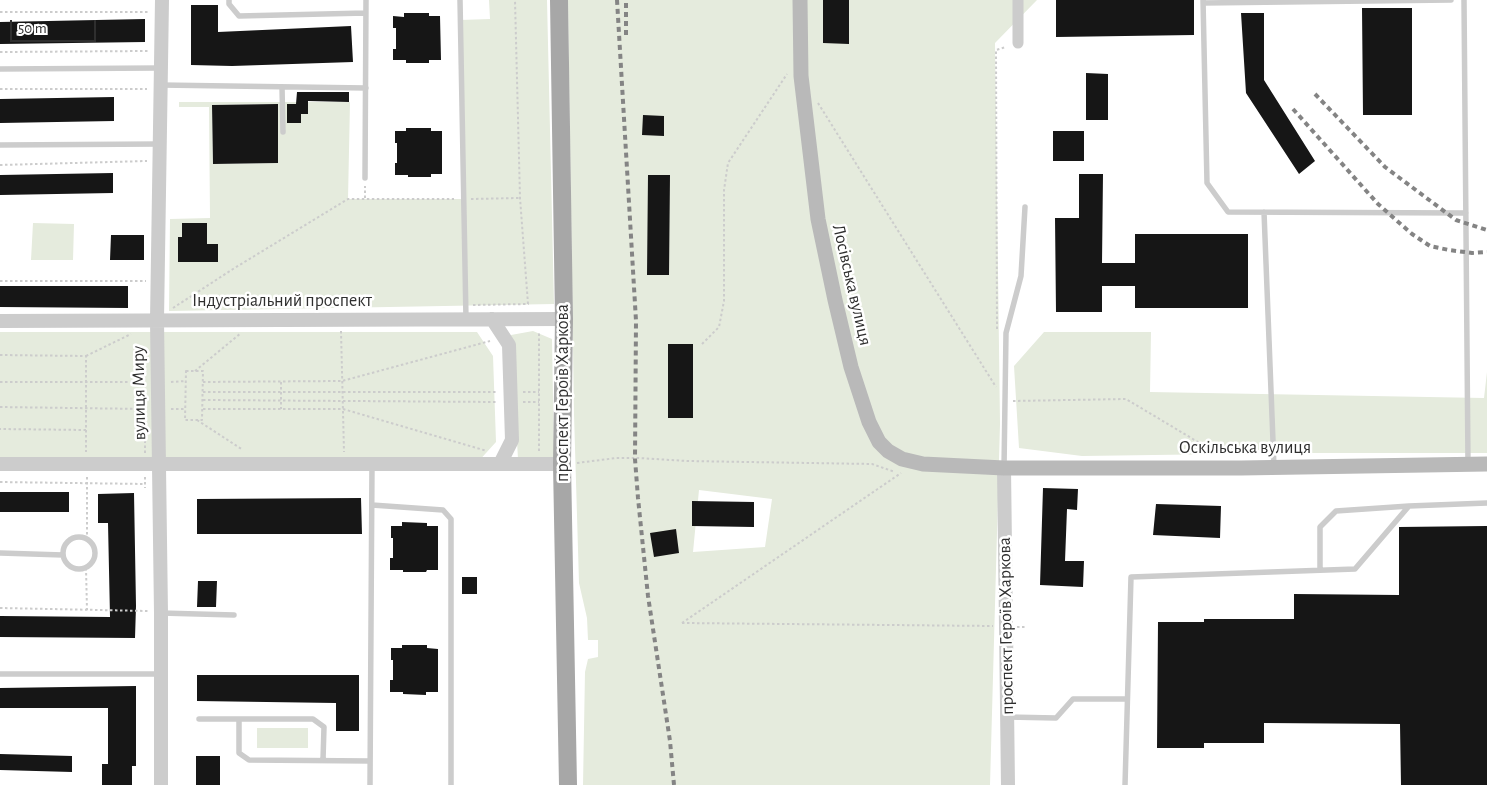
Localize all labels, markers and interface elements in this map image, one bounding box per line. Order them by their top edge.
scale bar [12,10,99,42]
text: 50 m [18,21,47,36]
street label: Лосівська вулиця [828,222,876,348]
street label: Індустріальний проспект [192,290,372,312]
street label: проспект Героїв Харкова [552,304,574,482]
street label: вулиця Миру [127,345,151,441]
street label: Оскільська вулиця [1179,437,1311,459]
street label: проспект Героїв Харкова [994,537,1018,715]

